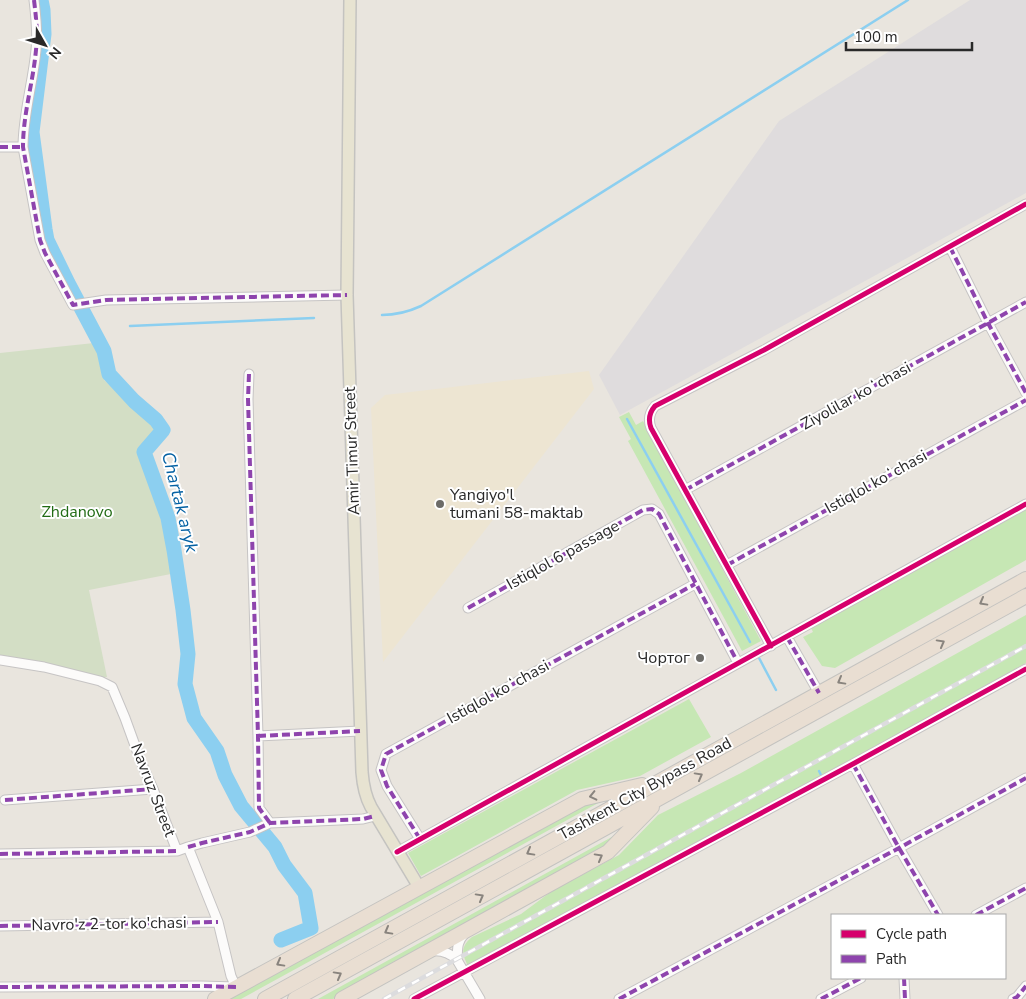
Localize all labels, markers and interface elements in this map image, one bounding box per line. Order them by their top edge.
north arrow [20,20,70,70]
scale bar [846,20,972,52]
text: 100 m [854,27,898,47]
text: N [44,43,65,63]
street label: Ziyolilar koʻchasi [797,357,915,435]
street label: Amir Timur Street [339,386,365,516]
street label: Istiqlol koʻchasi [821,445,931,519]
water label: Chartak aryk [156,449,204,556]
place label: Yangiyo'l tumani 58-maktab [449,484,583,524]
marker: Yangiyo'l tumani 58-maktab [434,498,446,510]
park label: Zhdanovo [41,501,113,523]
street label: Istiqlol 6 passage [503,515,623,595]
one-way arrow [980,596,989,606]
one-way arrow [936,640,945,650]
place label: Чортог [638,647,690,669]
marker: Чортог [694,652,706,664]
street label: Istiqlol koʻchasi [443,655,553,729]
one-way arrow [837,675,846,685]
street label: Tashkent City Bypass Road [554,732,736,846]
street label: Navruz Street [125,740,181,840]
one-way arrow [694,772,703,782]
one-way arrow [588,790,597,801]
one-way arrow [526,846,535,856]
one-way arrow [593,853,602,863]
one-way arrow [475,893,484,903]
street label: Navro'z 2-tor ko'chasi [31,912,187,936]
legend [831,914,1006,979]
text: Cycle path [876,924,947,944]
one-way arrow [384,925,393,935]
text: Path [876,949,907,969]
one-way arrow [276,957,285,967]
one-way arrow [332,972,341,982]

